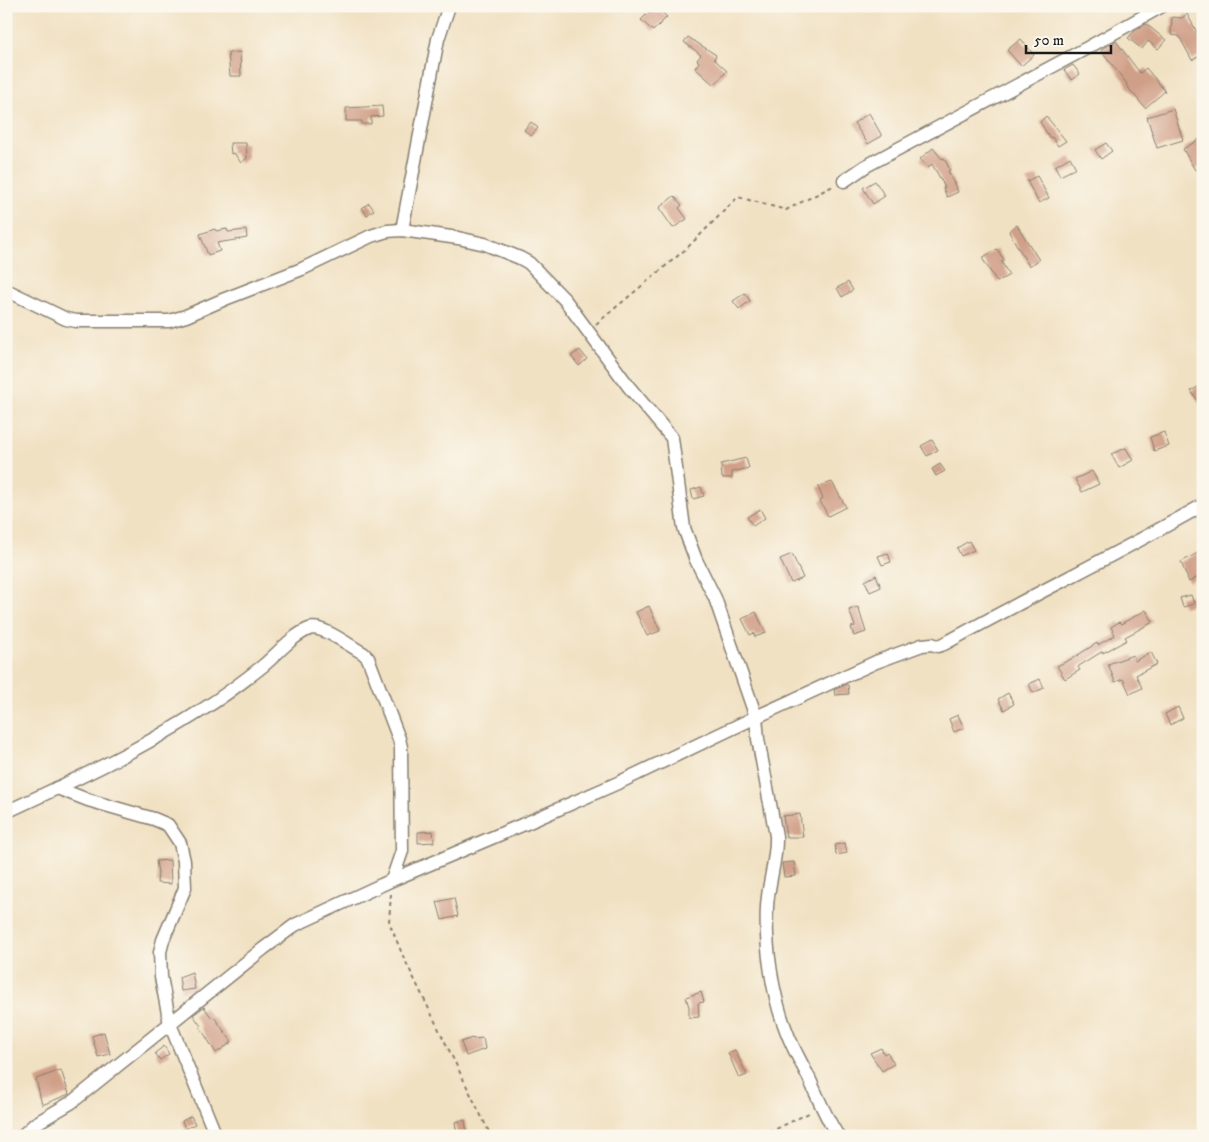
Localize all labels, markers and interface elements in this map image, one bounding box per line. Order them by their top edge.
scale bar [1026,22,1112,54]
text: 50 m [1034,31,1064,50]

